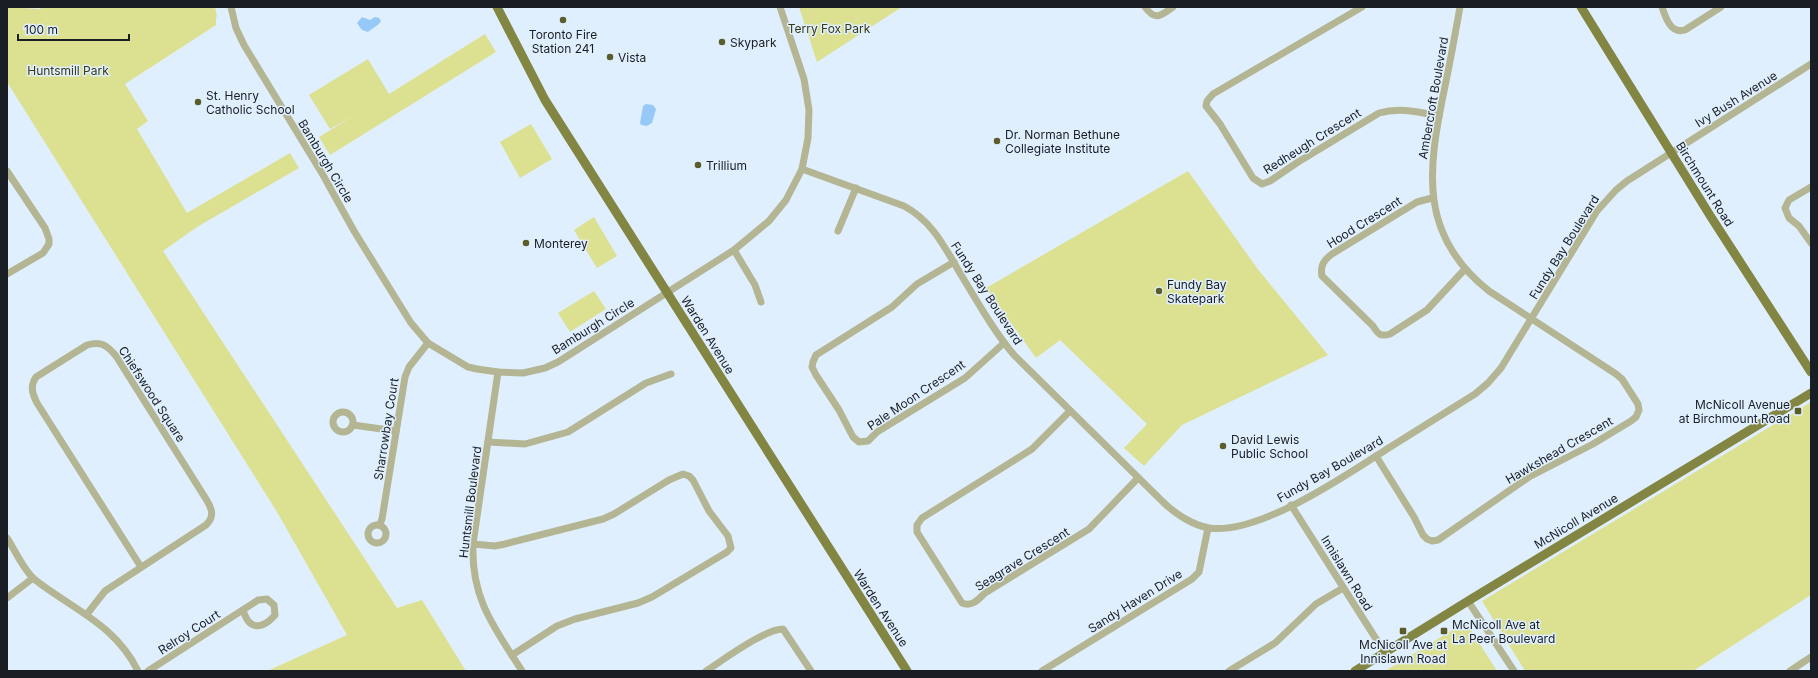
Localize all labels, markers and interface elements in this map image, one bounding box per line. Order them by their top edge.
marker: Toronto Fire Station 241 [558,15,568,25]
scale bar [18,16,129,42]
park label: Terry Fox Park [788,21,871,36]
text: 100 m [24,22,58,37]
place label: Toronto Fire Station 241 [529,27,597,56]
place label: Skypark [730,35,777,50]
street label: Ambercroft Boulevard [1415,36,1451,160]
marker: Skypark [717,37,727,47]
place label: Vista [618,50,646,65]
marker: Vista [605,52,615,62]
park label: Huntsmill Park [27,63,109,78]
street label: Ivy Bush Avenue [1692,68,1780,130]
place label: St. Henry Catholic School [206,88,295,117]
marker: St. Henry Catholic School [193,97,203,107]
street label: Redheugh Crescent [1260,105,1364,177]
street label: Bamburgh Circle [295,117,357,205]
place label: Dr. Norman Bethune Collegiate Institute [1005,127,1120,156]
marker: Dr. Norman Bethune Collegiate Institute [992,136,1002,146]
street label: Birchmount Road [1673,139,1737,229]
place label: Trillium [706,158,747,173]
marker: Trillium [693,160,703,170]
street label: Fundy Bay Boulevard [1526,192,1602,302]
street label: Hood Crescent [1324,193,1404,251]
place label: Monterey [534,236,588,251]
marker: Monterey [521,238,531,248]
street label: Fundy Bay Boulevard [948,239,1026,347]
place label: Fundy Bay Skatepark [1167,277,1227,306]
marker: Fundy Bay Skatepark [1154,286,1164,296]
street label: Warden Avenue [678,293,738,377]
street label: Bamburgh Circle [549,295,637,357]
street label: Chiefswood Square [115,343,189,445]
street label: Pale Moon Crescent [864,357,968,433]
street label: Sharrowbay Court [371,377,401,481]
place label: McNicoll Avenue at Birchmount Road [1679,397,1790,426]
marker: McNicoll Avenue at Birchmount Road [1793,406,1803,416]
street label: Hawkshead Crescent [1503,413,1615,487]
place label: David Lewis Public School [1231,432,1308,461]
street label: Fundy Bay Boulevard [1274,433,1386,505]
marker: David Lewis Public School [1218,441,1228,451]
street label: Huntsmill Boulevard [456,445,484,559]
street label: McNicoll Avenue [1531,490,1621,552]
street label: Seagrave Crescent [972,524,1072,594]
street label: Innislawn Road [1318,533,1376,613]
street label: Warden Avenue [850,566,912,650]
street label: Sandy Haven Drive [1085,566,1185,636]
street label: Relroy Court [155,606,223,658]
place label: McNicoll Ave at La Peer Boulevard [1452,617,1555,646]
marker: McNicoll Ave at Innislawn Road [1398,626,1408,636]
marker: McNicoll Ave at La Peer Boulevard [1439,626,1449,636]
place label: McNicoll Ave at Innislawn Road [1359,637,1447,666]

